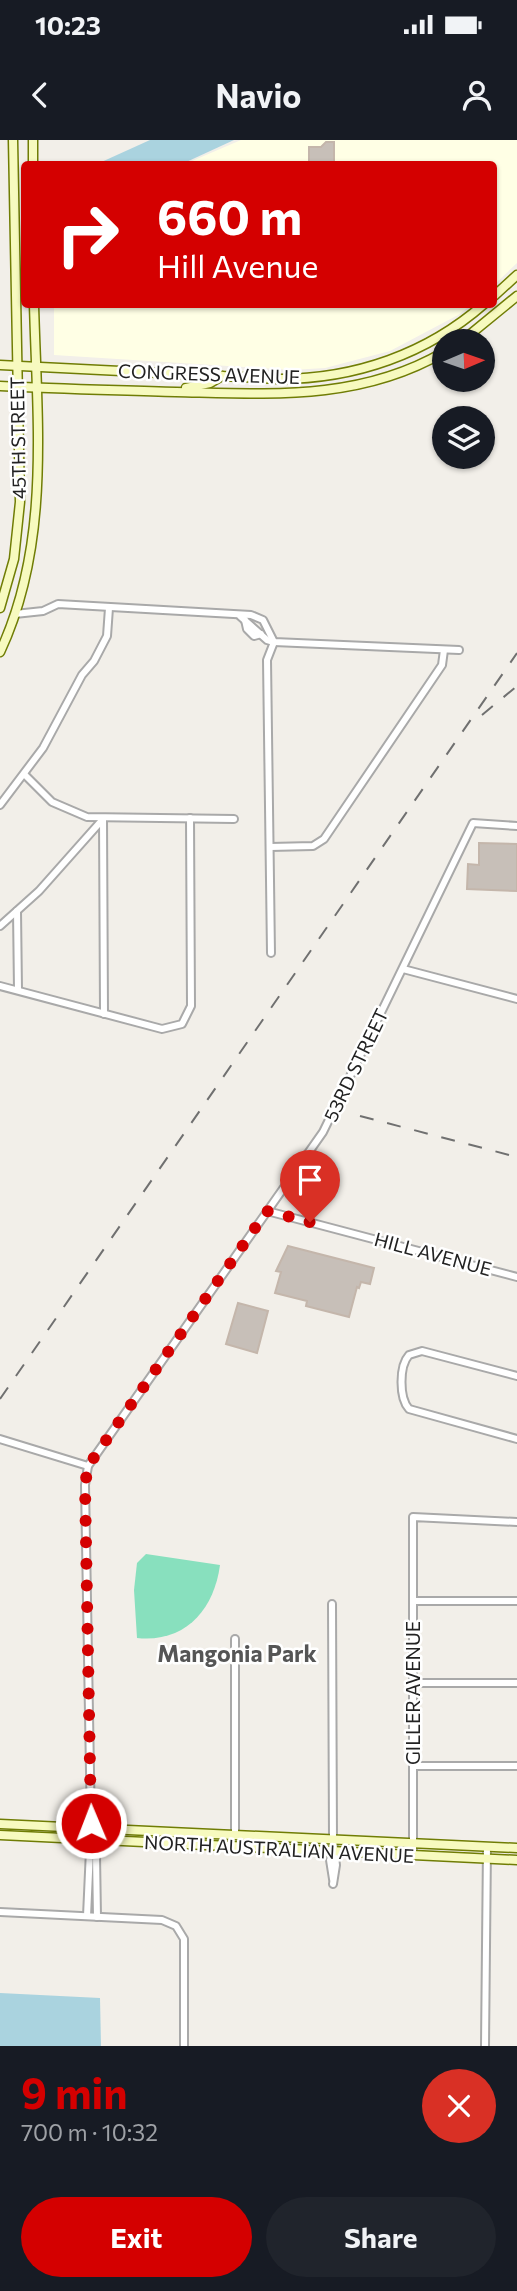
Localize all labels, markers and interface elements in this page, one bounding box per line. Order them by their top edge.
text: 10:23 [35,9,101,40]
text: Navio [216,75,301,115]
icon: back [21,76,59,114]
icon: person [458,76,496,114]
text: 660 m [157,185,302,245]
icon: right [42,189,133,280]
text: Hill Avenue [157,245,318,285]
north arrow [432,329,495,392]
map controls [432,329,495,469]
street label: CONGRESS AVENUE [118,359,300,388]
street label: 45TH STREET [5,377,30,499]
button: layers [432,406,495,469]
street label: 53RD STREET [318,1005,393,1125]
pin [280,1150,340,1222]
icon: arrive [291,1161,329,1199]
street label: HILL AVENUE [372,1227,494,1280]
street label: GILLER AVENUE [401,1621,424,1765]
district label: Mangonia Park [157,1639,317,1667]
position arrow [54,1786,128,1860]
street label: NORTH AUSTRALIAN AVENUE [143,1830,415,1867]
text: 9 min [21,2066,128,2118]
button: close [422,2069,496,2143]
text: 700 m · 10:32 [21,2118,158,2146]
button: Exit [21,2197,252,2277]
button: Share [266,2197,496,2277]

